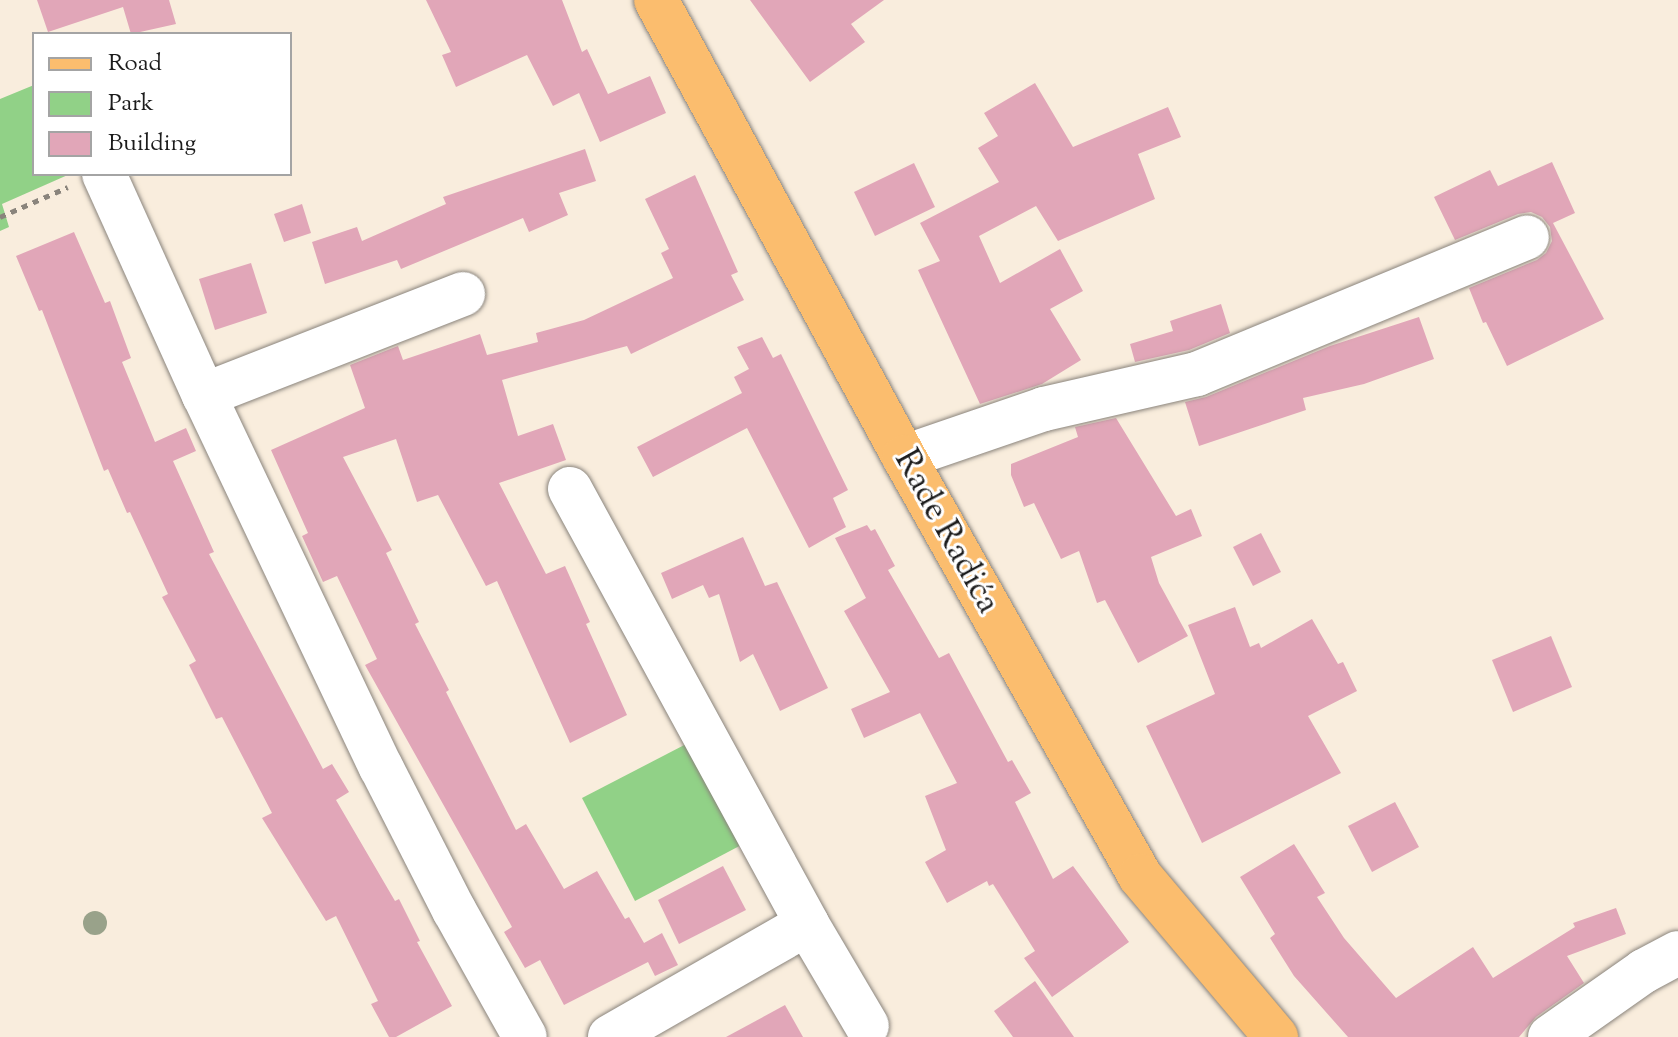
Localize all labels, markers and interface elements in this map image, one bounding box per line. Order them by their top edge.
legend [32,32,292,176]
text: Road [108,47,162,81]
text: Park [108,87,154,121]
text: Building [108,127,196,161]
street label: Rade Radića [884,443,1008,621]

